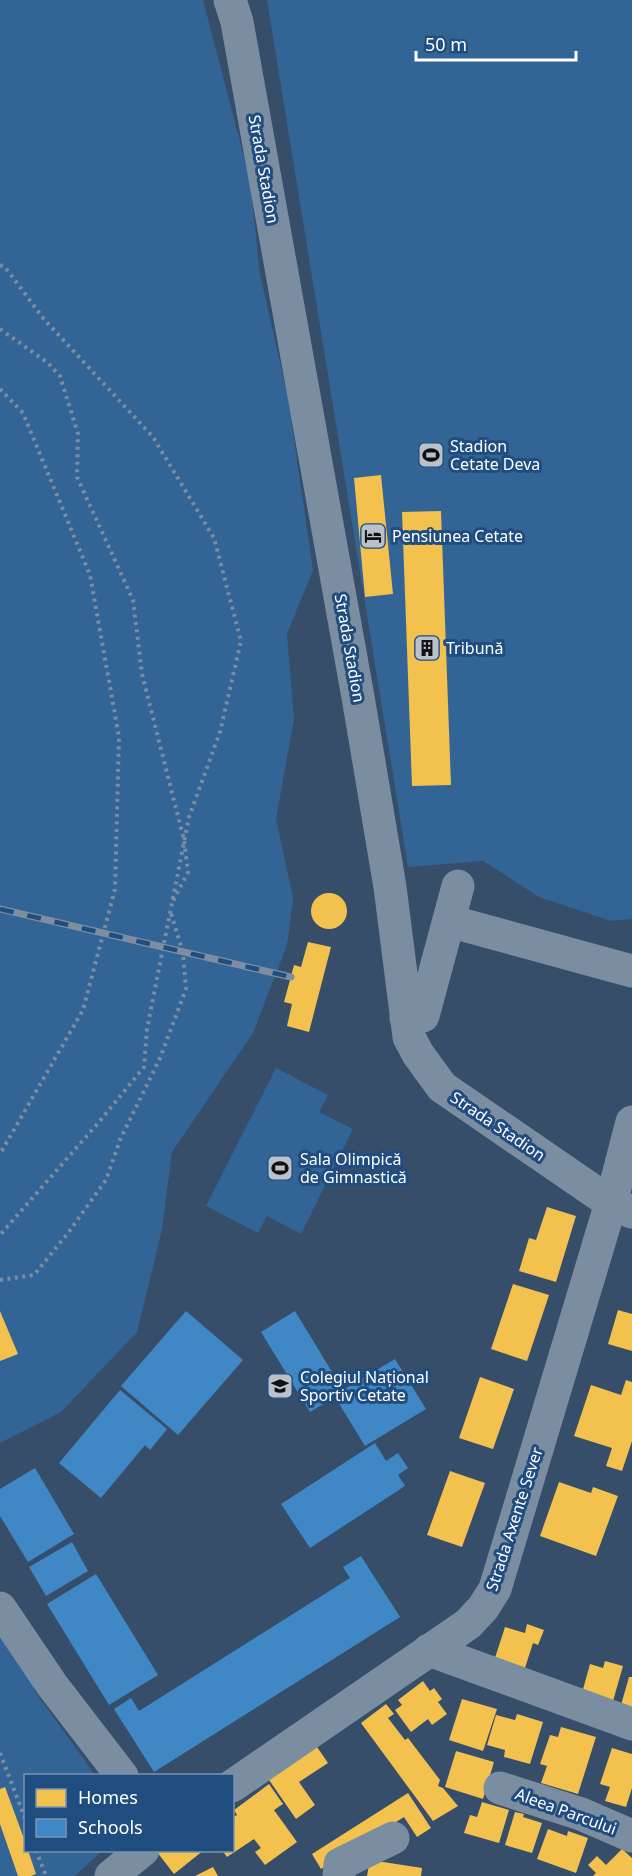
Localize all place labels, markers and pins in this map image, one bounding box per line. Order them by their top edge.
place label: Stadion Cetate Deva [450,435,540,475]
sports icon: Stadion Cetate Deva [416,440,446,470]
hotel icon: Pensiunea Cetate [358,521,388,551]
place label: Pensiunea Cetate [392,525,523,547]
building icon: Tribună [412,633,442,663]
place label: Tribună [446,637,503,659]
place label: Sala Olimpică de Gimnastică [300,1148,407,1188]
sports icon: Sala Olimpică de Gimnastică [265,1153,295,1183]
place label: Colegiul Național Sportiv Cetate [300,1366,429,1406]
school or university icon: Colegiul Național Sportiv Cetate [265,1371,295,1401]

